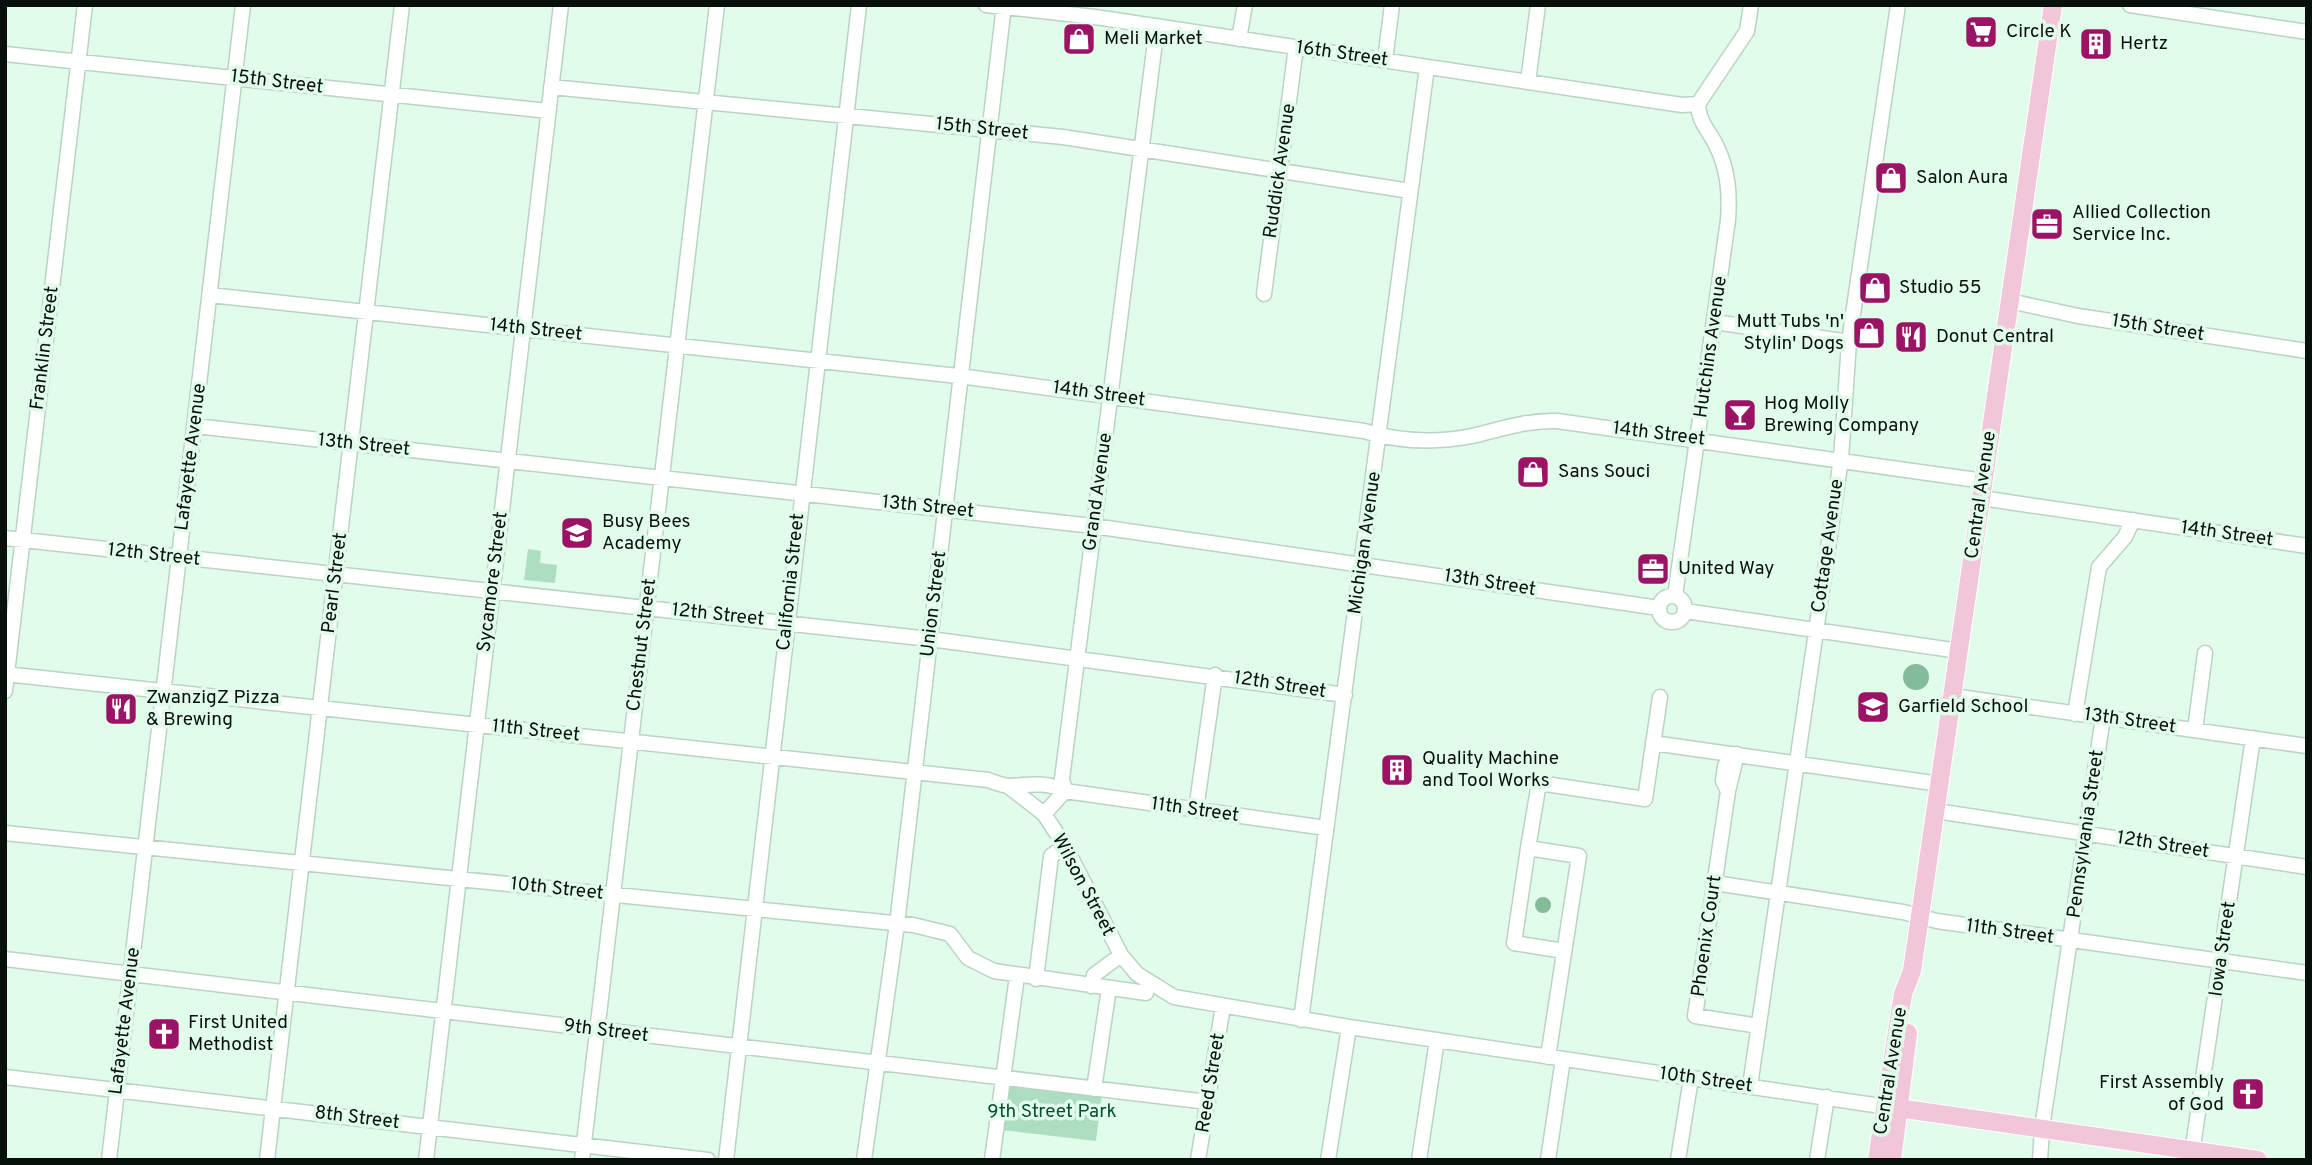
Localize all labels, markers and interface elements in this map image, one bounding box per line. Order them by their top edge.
supermarket icon: Circle K [1962,13,2000,51]
shop icon: Meli Market [1060,20,1098,58]
place label: Circle K [2006,20,2072,44]
building icon: Hertz [2077,25,2115,63]
place label: Meli Market [1104,27,1203,51]
place label: Hertz [2120,32,2168,56]
street label: 16th Street [1294,36,1390,72]
street label: 15th Street [229,64,325,100]
street label: Ruddick Avenue [1259,102,1301,240]
street label: 15th Street [934,112,1030,146]
shop icon: Salon Aura [1872,159,1910,197]
place label: Salon Aura [1916,166,2008,190]
place label: Allied Collection Service Inc. [2072,201,2211,247]
office icon: Allied Collection Service Inc. [2028,205,2066,243]
shop icon: Studio 55 [1856,269,1894,307]
street label: Hutchins Avenue [1689,275,1733,419]
place label: Studio 55 [1899,276,1982,300]
street label: Franklin Street [25,285,65,411]
street label: 15th Street [2110,309,2206,347]
place label: Mutt Tubs 'n' Stylin' Dogs [1737,310,1844,356]
street label: 14th Street [489,313,583,347]
shop icon: Mutt Tubs 'n' Stylin' Dogs [1850,314,1888,352]
restaurant icon: Donut Central [1892,318,1930,356]
place label: Donut Central [1936,325,2054,349]
street label: 14th Street [1051,376,1147,412]
street label: Lafayette Avenue [170,382,212,532]
place label: Hog Molly Brewing Company [1764,392,1919,438]
bar icon: Hog Molly Brewing Company [1721,396,1759,434]
street label: 14th Street [1611,416,1707,452]
street label: 13th Street [317,428,411,462]
street label: Central Avenue [1960,430,2002,560]
street label: Grand Avenue [1078,431,1118,553]
shop icon: Sans Souci [1514,453,1552,491]
place label: Sans Souci [1558,460,1650,484]
street label: Michigan Avenue [1343,470,1387,616]
street label: Cottage Avenue [1807,477,1849,615]
street label: 13th Street [881,490,975,524]
street label: Sycamore Street [472,510,514,654]
place label: Busy Bees Academy [602,510,690,556]
street label: California Street [772,512,810,652]
school or university icon: Busy Bees Academy [558,514,596,552]
street label: 14th Street [2179,516,2275,552]
street label: Pearl Street [317,531,353,635]
street label: 12th Street [107,538,201,572]
street label: Union Street [916,550,952,658]
office icon: United Way [1634,550,1672,588]
place label: United Way [1678,557,1774,581]
street label: 13th Street [1442,564,1538,602]
street label: Chestnut Street [622,577,662,713]
street label: 12th Street [671,598,765,632]
street label: 12th Street [1232,666,1328,704]
place label: ZwanzigZ Pizza & Brewing [146,686,280,732]
school or university icon: Garfield School [1854,688,1892,726]
restaurant icon: ZwanzigZ Pizza & Brewing [102,690,140,728]
place label: Garfield School [1898,695,2028,719]
street label: 13th Street [2083,703,2177,739]
street label: 11th Street [491,714,581,748]
place label: Quality Machine and Tool Works [1422,747,1559,793]
street label: Pennsylvania Street [2062,748,2110,920]
building icon: Quality Machine and Tool Works [1378,751,1416,789]
street label: 11th Street [1150,792,1240,828]
street label: 12th Street [2115,826,2211,864]
street label: Wilson Street [1046,830,1120,940]
street label: 10th Street [509,872,605,906]
street label: Phoenix Court [1687,874,1727,998]
street label: Iowa Street [2204,900,2242,998]
street label: 11th Street [1965,914,2055,950]
street label: Lafayette Avenue [104,946,146,1096]
street label: Central Avenue [1869,1005,1913,1137]
place label: First United Methodist [188,1011,288,1057]
street label: 9th Street [562,1014,650,1048]
church icon: First United Methodist [145,1015,183,1053]
street label: Reed Street [1191,1031,1231,1135]
street label: 10th Street [1658,1062,1754,1098]
place label: First Assembly of God [2099,1071,2224,1117]
church icon: First Assembly of God [2229,1075,2267,1113]
park label: 9th Street Park [987,1100,1117,1124]
street label: 8th Street [313,1101,401,1135]

